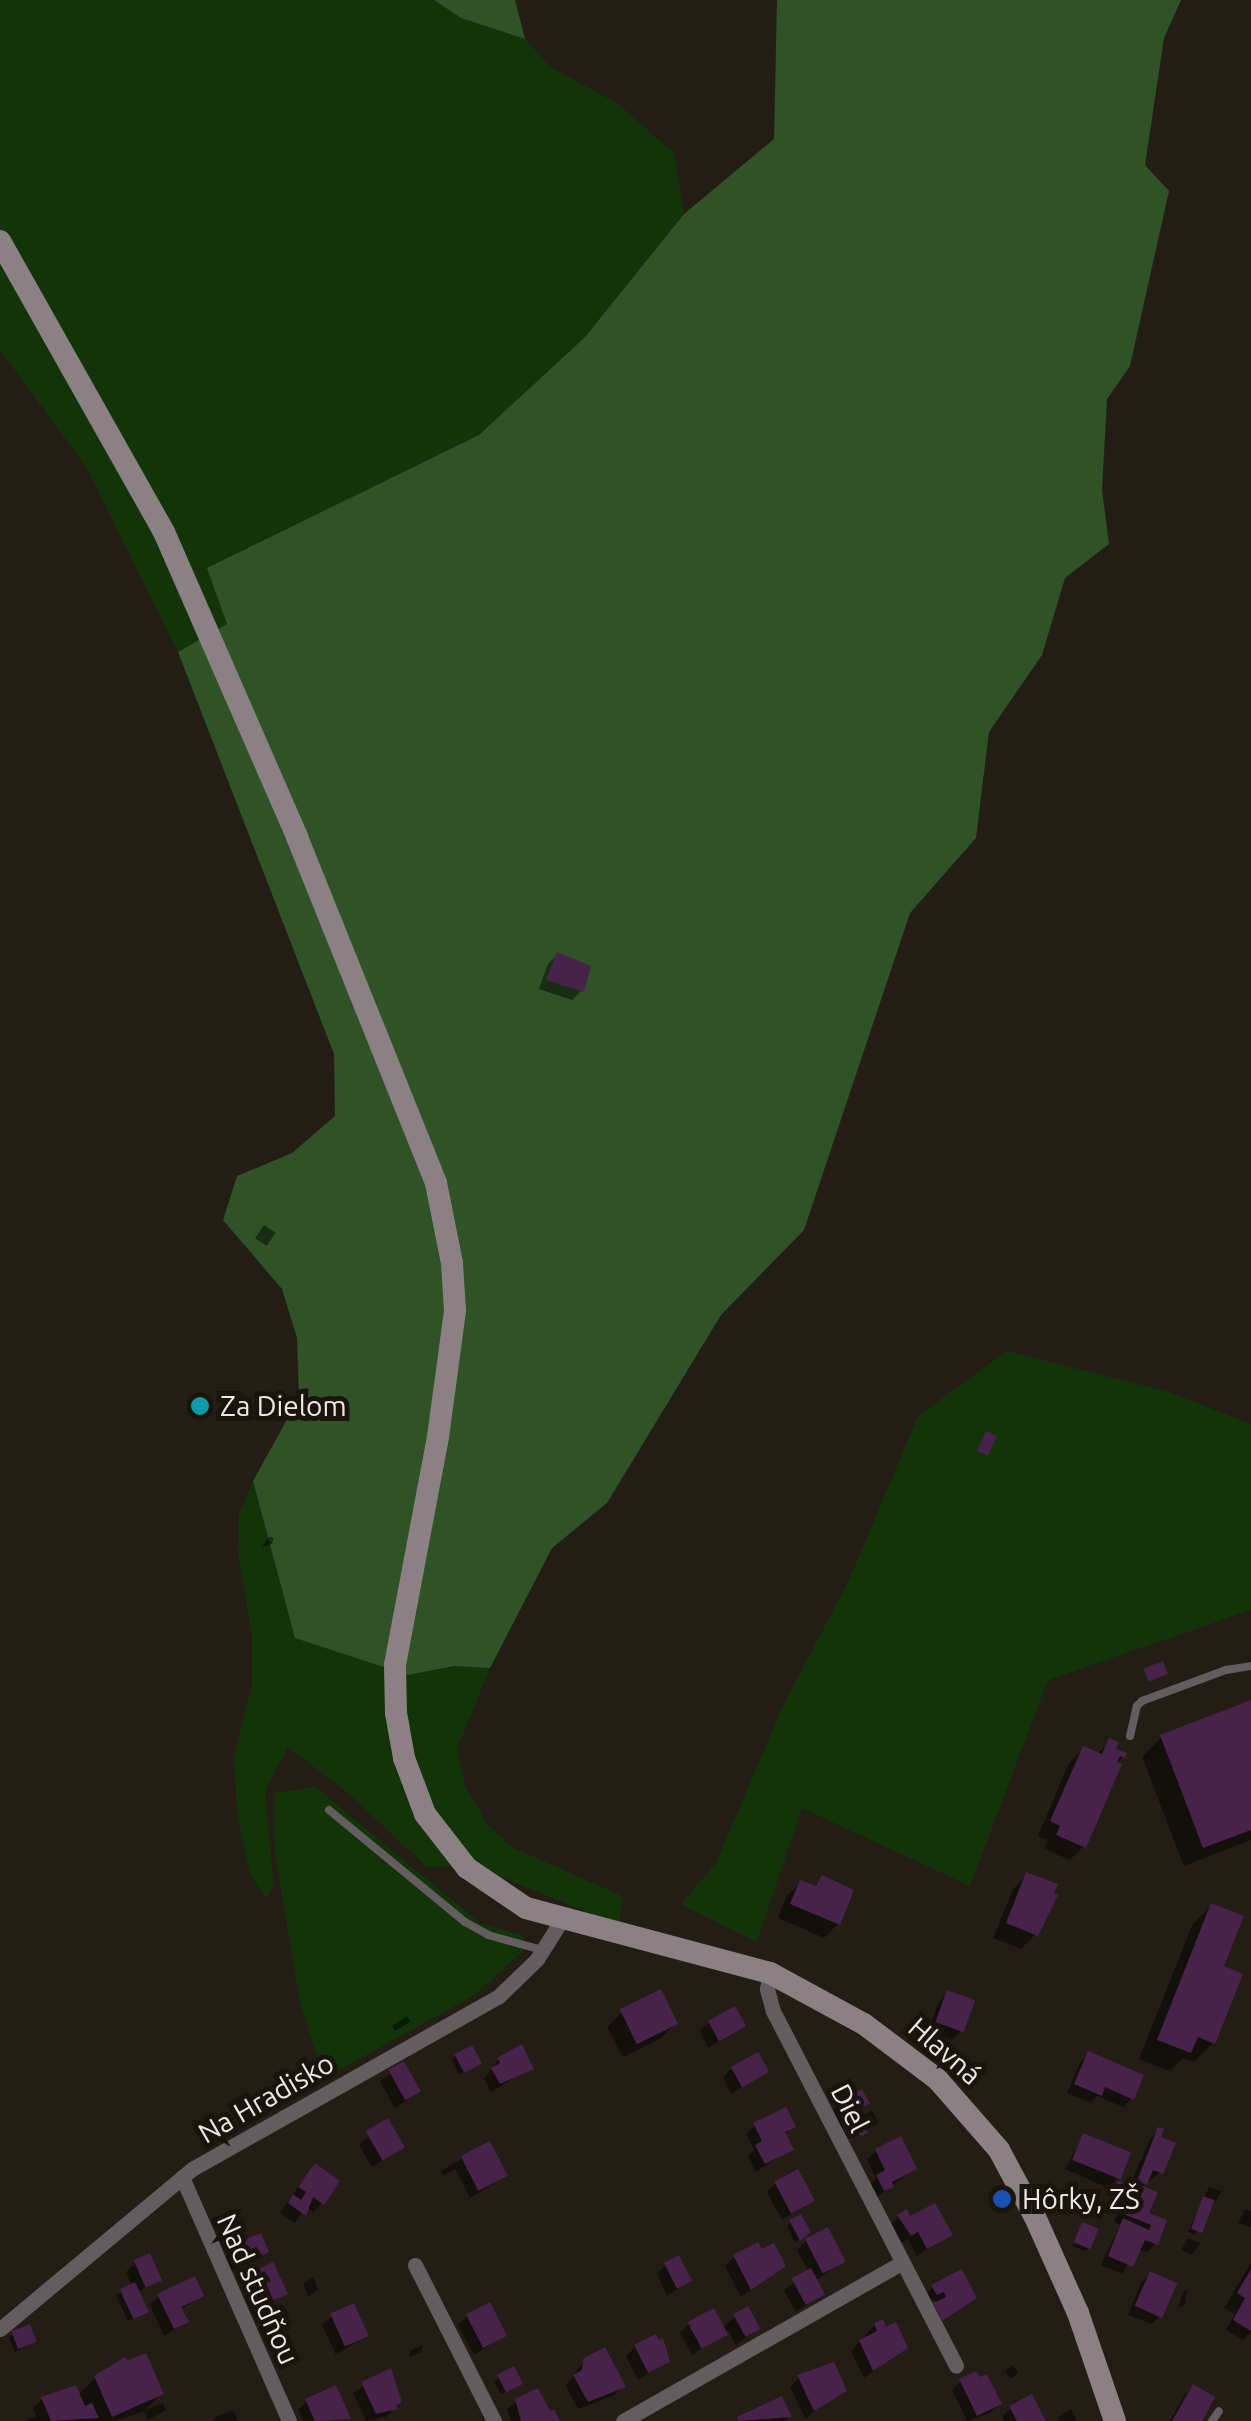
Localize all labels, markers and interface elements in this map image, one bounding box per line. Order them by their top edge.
place label: Za Dielom [220,1389,347,1423]
marker: Za Dielom [189,1395,211,1417]
street label: Hlavná [902,2010,988,2092]
street label: Na Hradisko [192,2046,340,2150]
street label: Diel [824,2078,876,2138]
place label: Hôrky, ZŠ [1022,2182,1140,2216]
marker: Hôrky, ZŠ [991,2188,1013,2210]
street label: Nad studňou [210,2209,306,2369]

